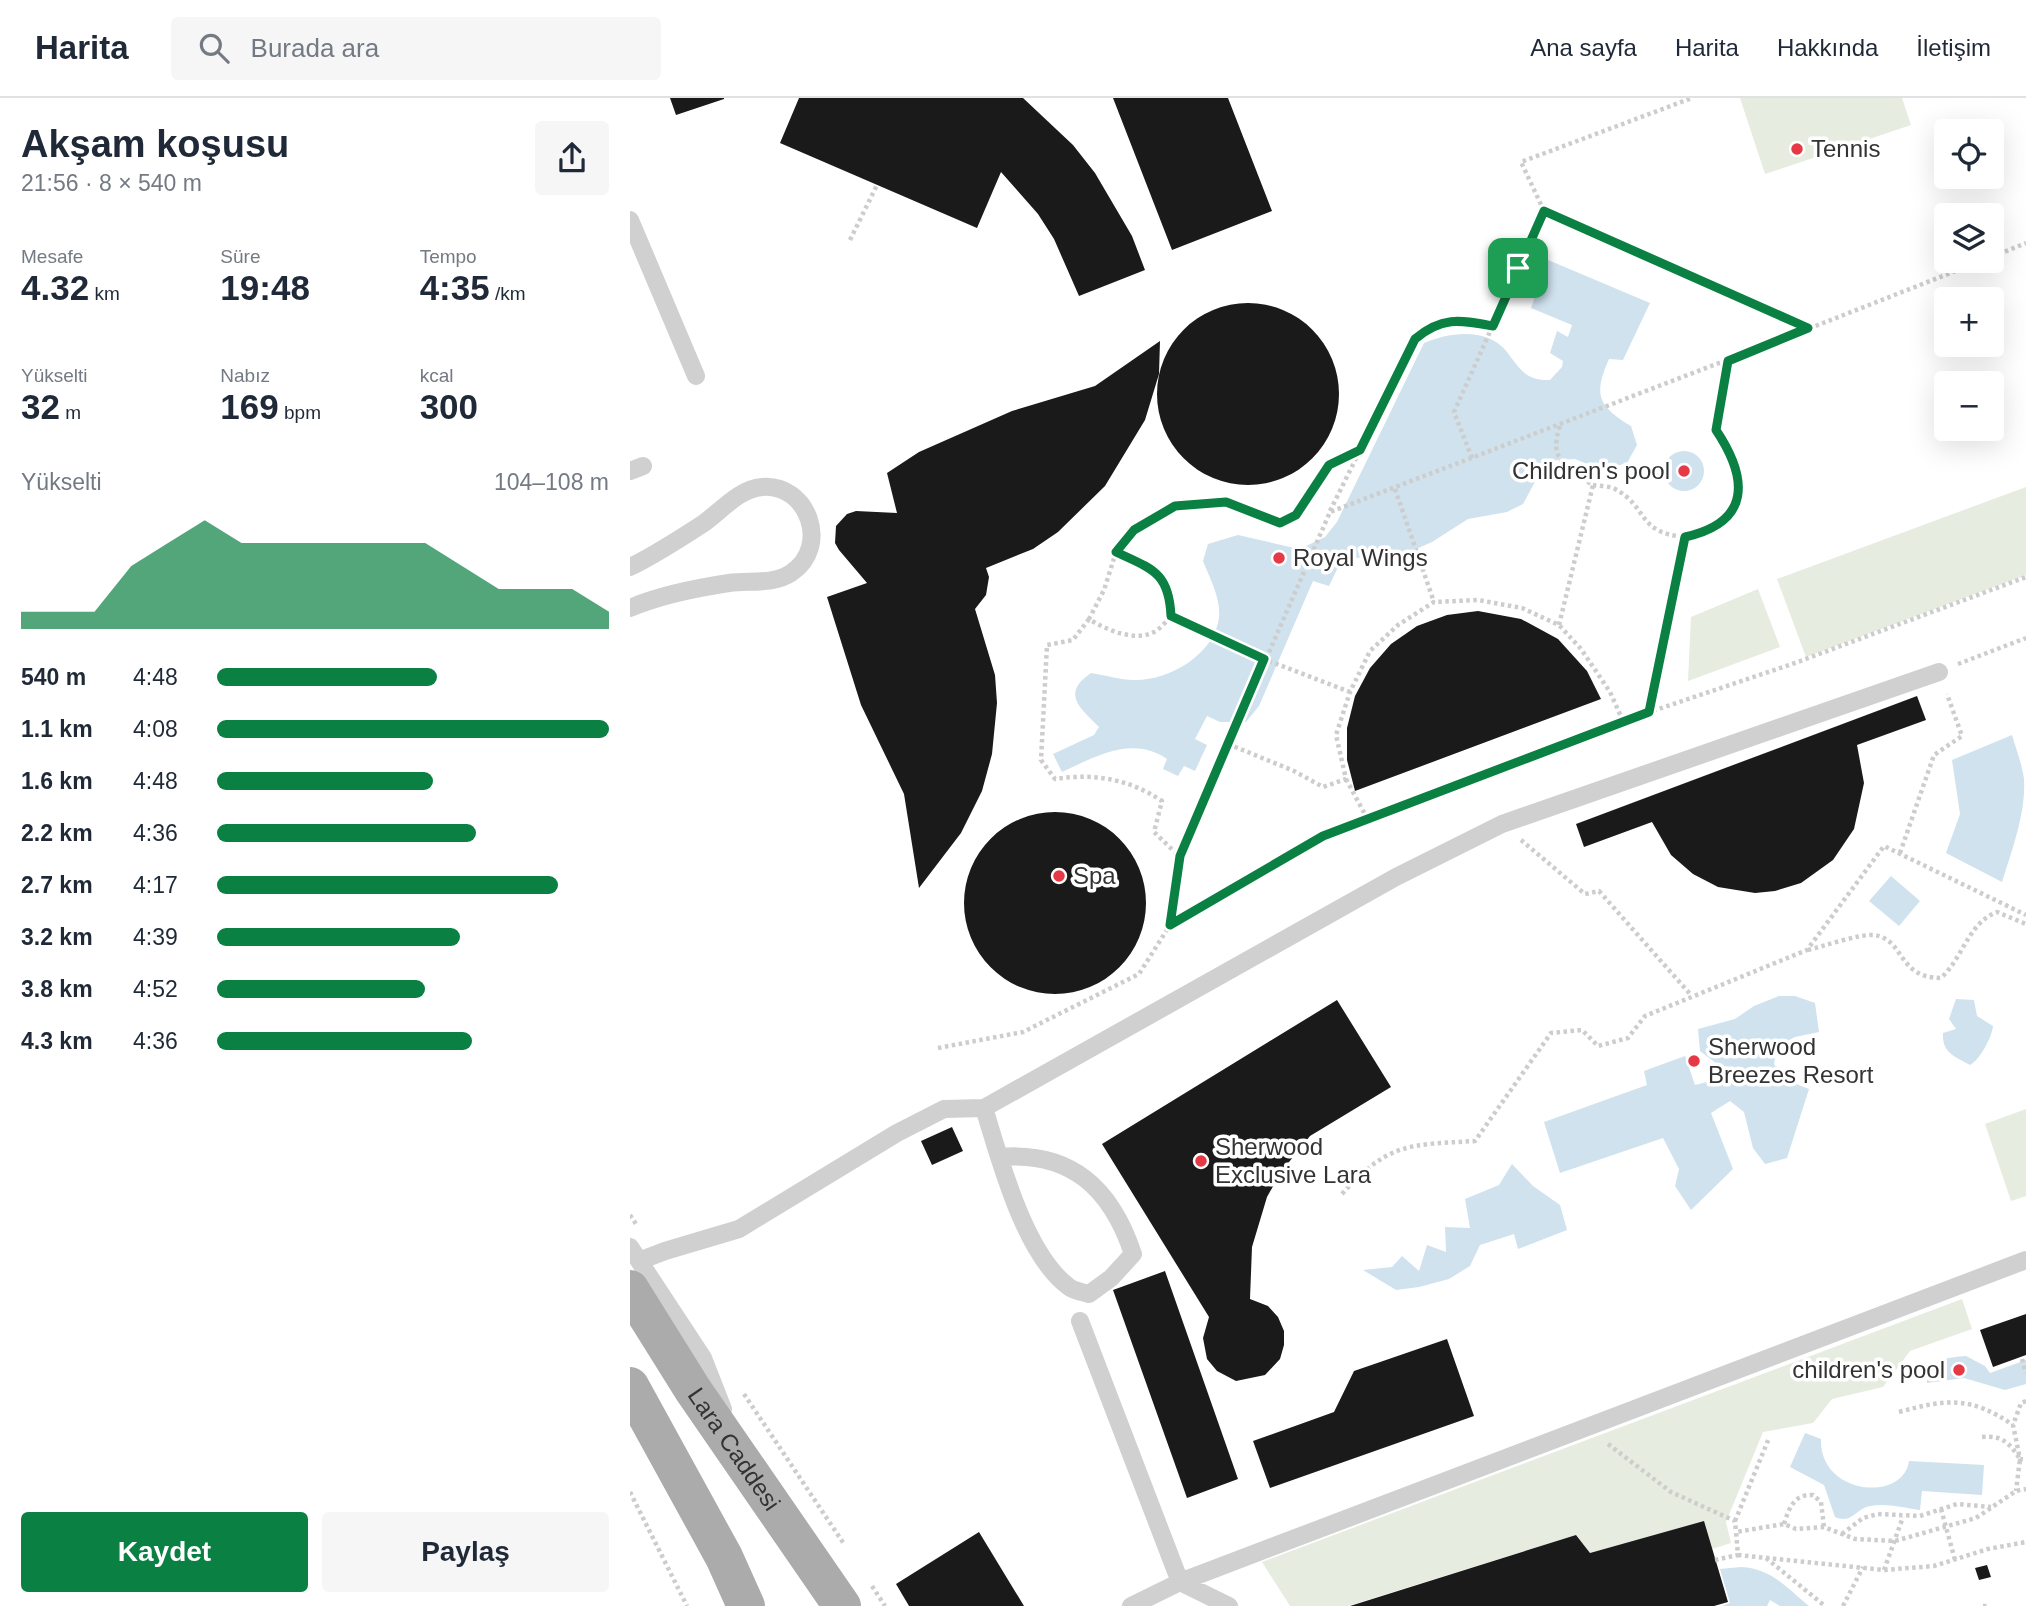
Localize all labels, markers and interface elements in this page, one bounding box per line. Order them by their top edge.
search box [171,17,661,80]
text: Harita [35,29,129,66]
icon: search [195,29,233,67]
text: Burada ara [251,33,379,63]
text: Ana sayfa [1530,34,1637,61]
text: Harita [1675,34,1739,61]
text: Hakkında [1777,34,1878,61]
text: İletişim [1916,34,1991,61]
map controls [1934,119,2004,441]
button: locate [1934,119,2004,189]
button: share [535,121,609,195]
text: Akşam koşusu [21,123,289,165]
place label: Tennis [1811,135,1880,162]
marker: Tennis [1789,141,1805,157]
text: 21:56 · 8 × 540 m [21,170,202,196]
button: layers [1934,203,2004,273]
pin [1488,238,1548,298]
text: Mesafe [21,246,83,267]
text: Süre [220,246,260,267]
text: Tempo [420,246,477,267]
icon: arrive [1499,249,1537,287]
text: 4.32 [21,268,89,307]
text: 19:48 [220,268,310,307]
text: 4:35 [420,268,490,307]
text: km [89,283,120,304]
text: /km [490,283,526,304]
button: + [1934,287,2004,357]
text: Yükselti [21,365,88,386]
text: Nabız [220,365,270,386]
text: kcal [420,365,453,386]
button: − [1934,371,2004,441]
text: 32 [21,387,60,426]
text: 169 [220,387,279,426]
text: 300 [420,387,478,426]
text: m [60,402,81,423]
text: bpm [279,402,321,423]
place label: Children's pool [1512,457,1670,484]
marker: Children's pool [1676,463,1692,479]
text: Yükselti [21,469,102,495]
text: 104–108 m [494,469,609,495]
place label: Royal Wings [1293,544,1428,571]
marker: Royal Wings [1271,550,1287,566]
text: 540 m [21,664,86,690]
text: 4:48 [133,664,178,690]
text: 1.1 km [21,716,93,742]
text: 4:08 [133,716,178,742]
text: 1.6 km [21,768,93,794]
text: 4:48 [133,768,178,794]
text: 2.2 km [21,820,93,846]
text: 4:36 [133,820,178,846]
place label: Spa [1073,862,1116,889]
marker: Spa [1051,868,1067,884]
text: 2.7 km [21,872,93,898]
text: 4:17 [133,872,178,898]
text: 3.2 km [21,924,93,950]
text: 4:39 [133,924,178,950]
text: 3.8 km [21,976,93,1002]
text: 4:52 [133,976,178,1002]
text: 4.3 km [21,1028,93,1054]
text: 4:36 [133,1028,178,1054]
place label: Sherwood Breezes Resort [1708,1033,1874,1088]
marker: Sherwood Breezes Resort [1686,1053,1702,1069]
place label: Sherwood Exclusive Lara [1215,1133,1372,1188]
marker: Sherwood Exclusive Lara [1193,1153,1209,1169]
place label: children's pool [1792,1356,1945,1383]
marker: children's pool [1951,1362,1967,1378]
street label: Lara Caddesi [683,1382,786,1515]
button: Kaydet [21,1512,308,1592]
button: Paylaş [322,1512,609,1592]

